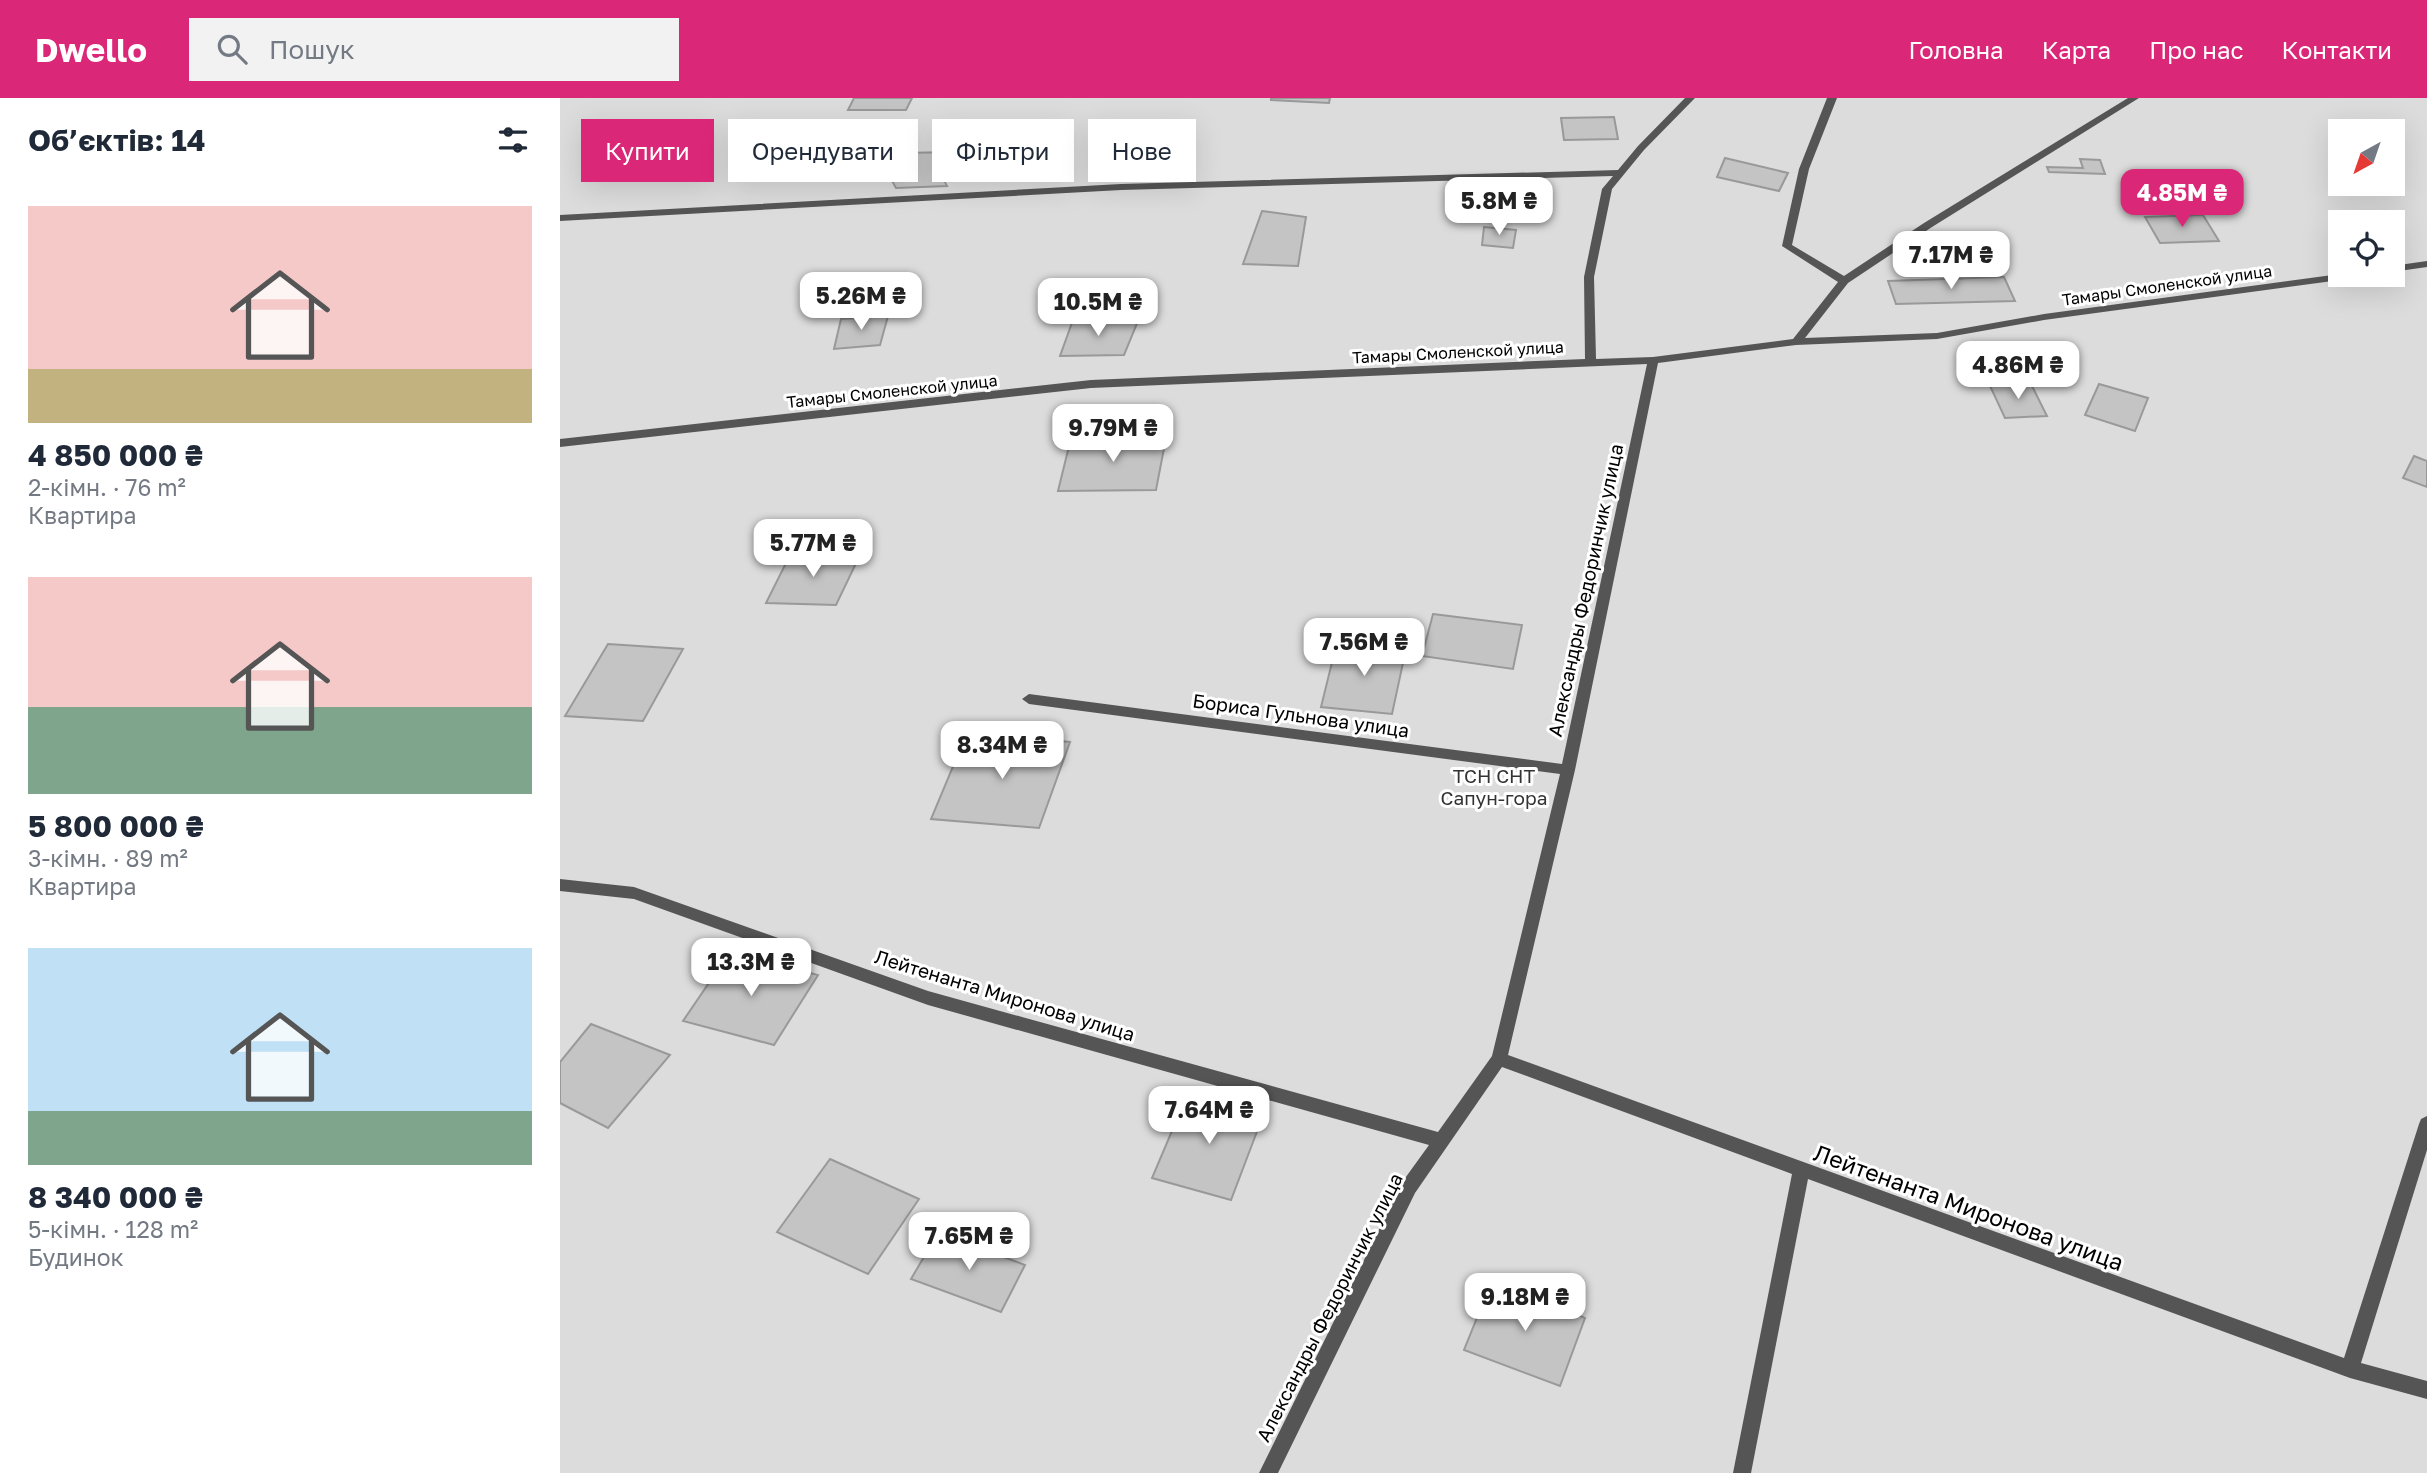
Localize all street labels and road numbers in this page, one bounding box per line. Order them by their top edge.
street label: Тамары Смоленской улица [2061,260,2273,310]
street label: Тамары Смоленской улица [1352,336,1564,368]
street label: Тамары Смоленской улица [786,370,998,412]
street label: Александры Федоринчик улица [1543,442,1627,738]
street label: Бориса Гульнова улица [1191,688,1411,742]
street label: Лейтенанта Миронова улица [872,944,1138,1046]
street label: Лейтенанта Миронова улица [1810,1138,2128,1276]
street label: Александры Федоринчик улица [1251,1169,1407,1445]

